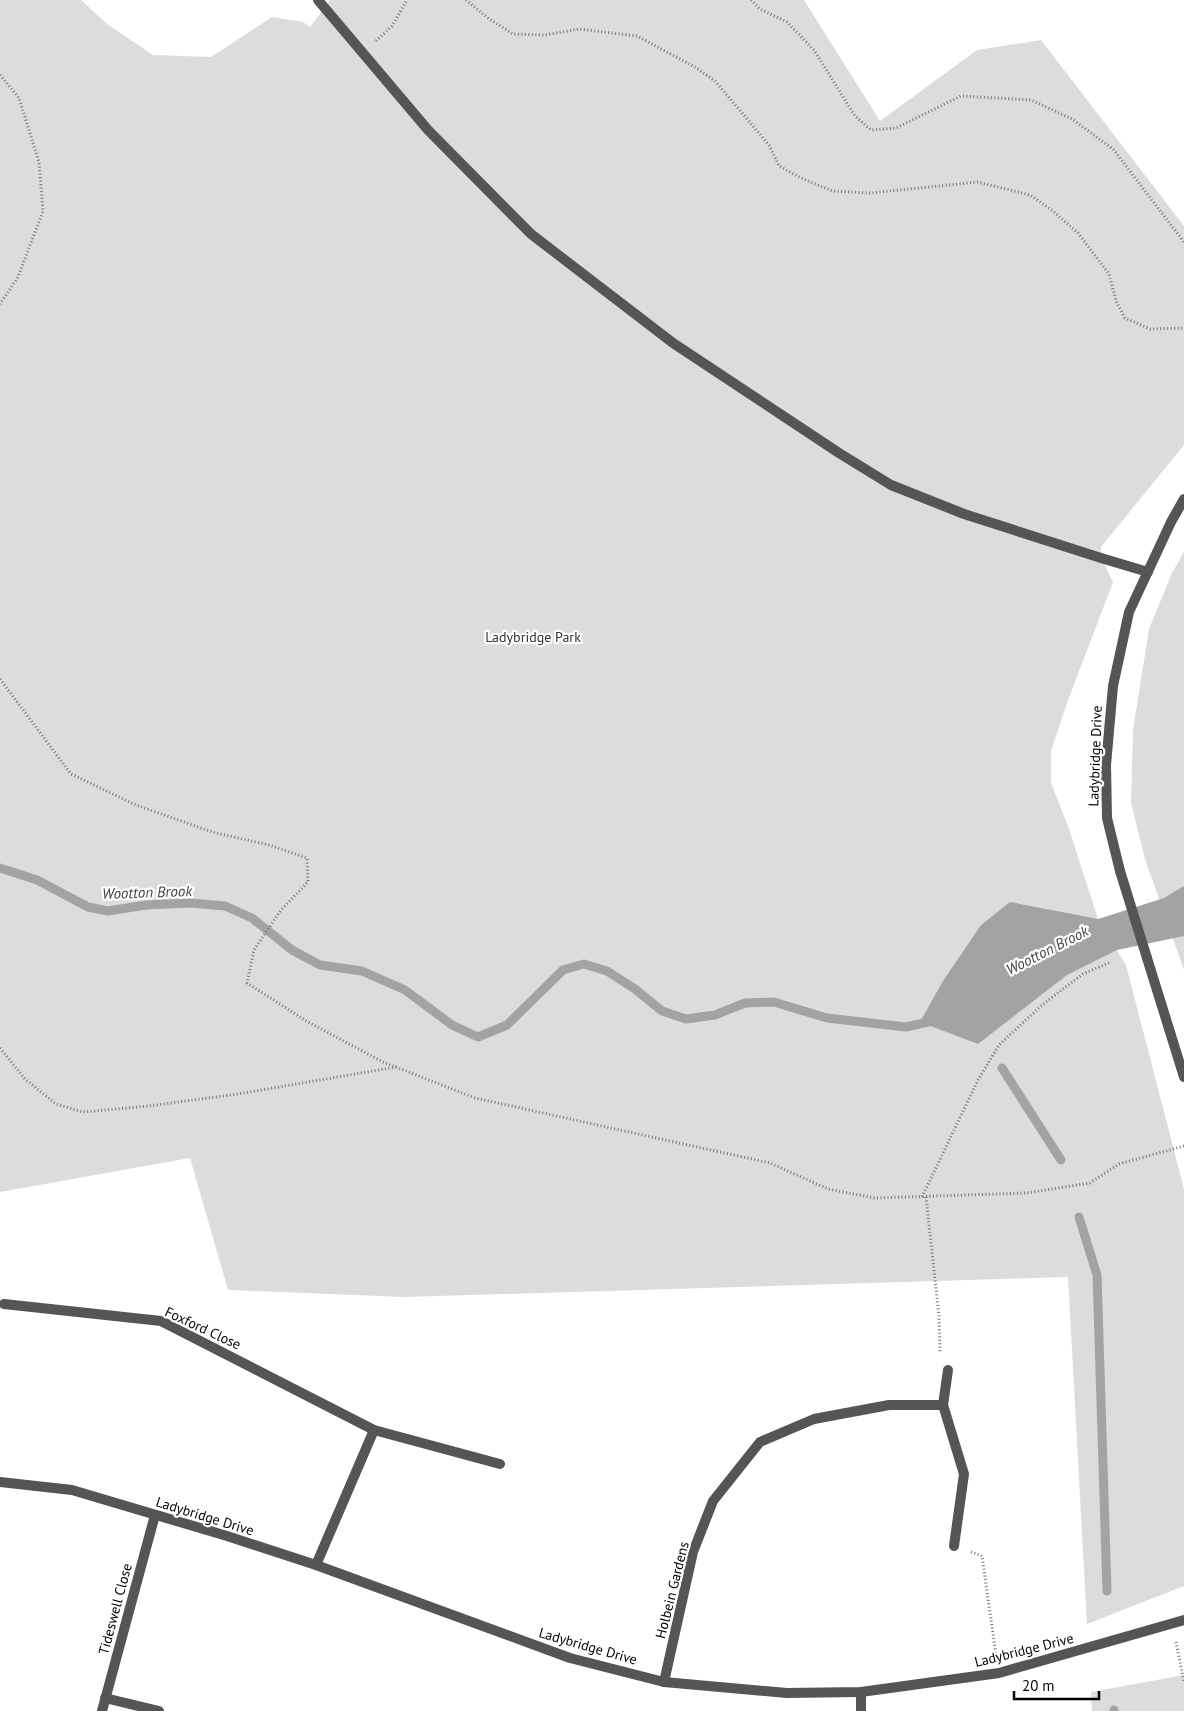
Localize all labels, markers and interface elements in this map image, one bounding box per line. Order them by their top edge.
park label: Ladybridge Park [485,628,581,646]
street label: Ladybridge Drive [1084,705,1106,807]
water label: Wootton Brook [102,881,194,903]
water label: Wootton Brook [1003,921,1093,979]
street label: Foxford Close [162,1303,244,1353]
street label: Ladybridge Drive [154,1493,256,1539]
street label: Holbein Gardens [651,1540,693,1640]
street label: Tideswell Close [94,1561,136,1657]
street label: Ladybridge Drive [537,1623,639,1669]
street label: Ladybridge Drive [973,1629,1075,1671]
scale bar [1014,1668,1099,1700]
text: 20 m [1022,1676,1055,1695]

